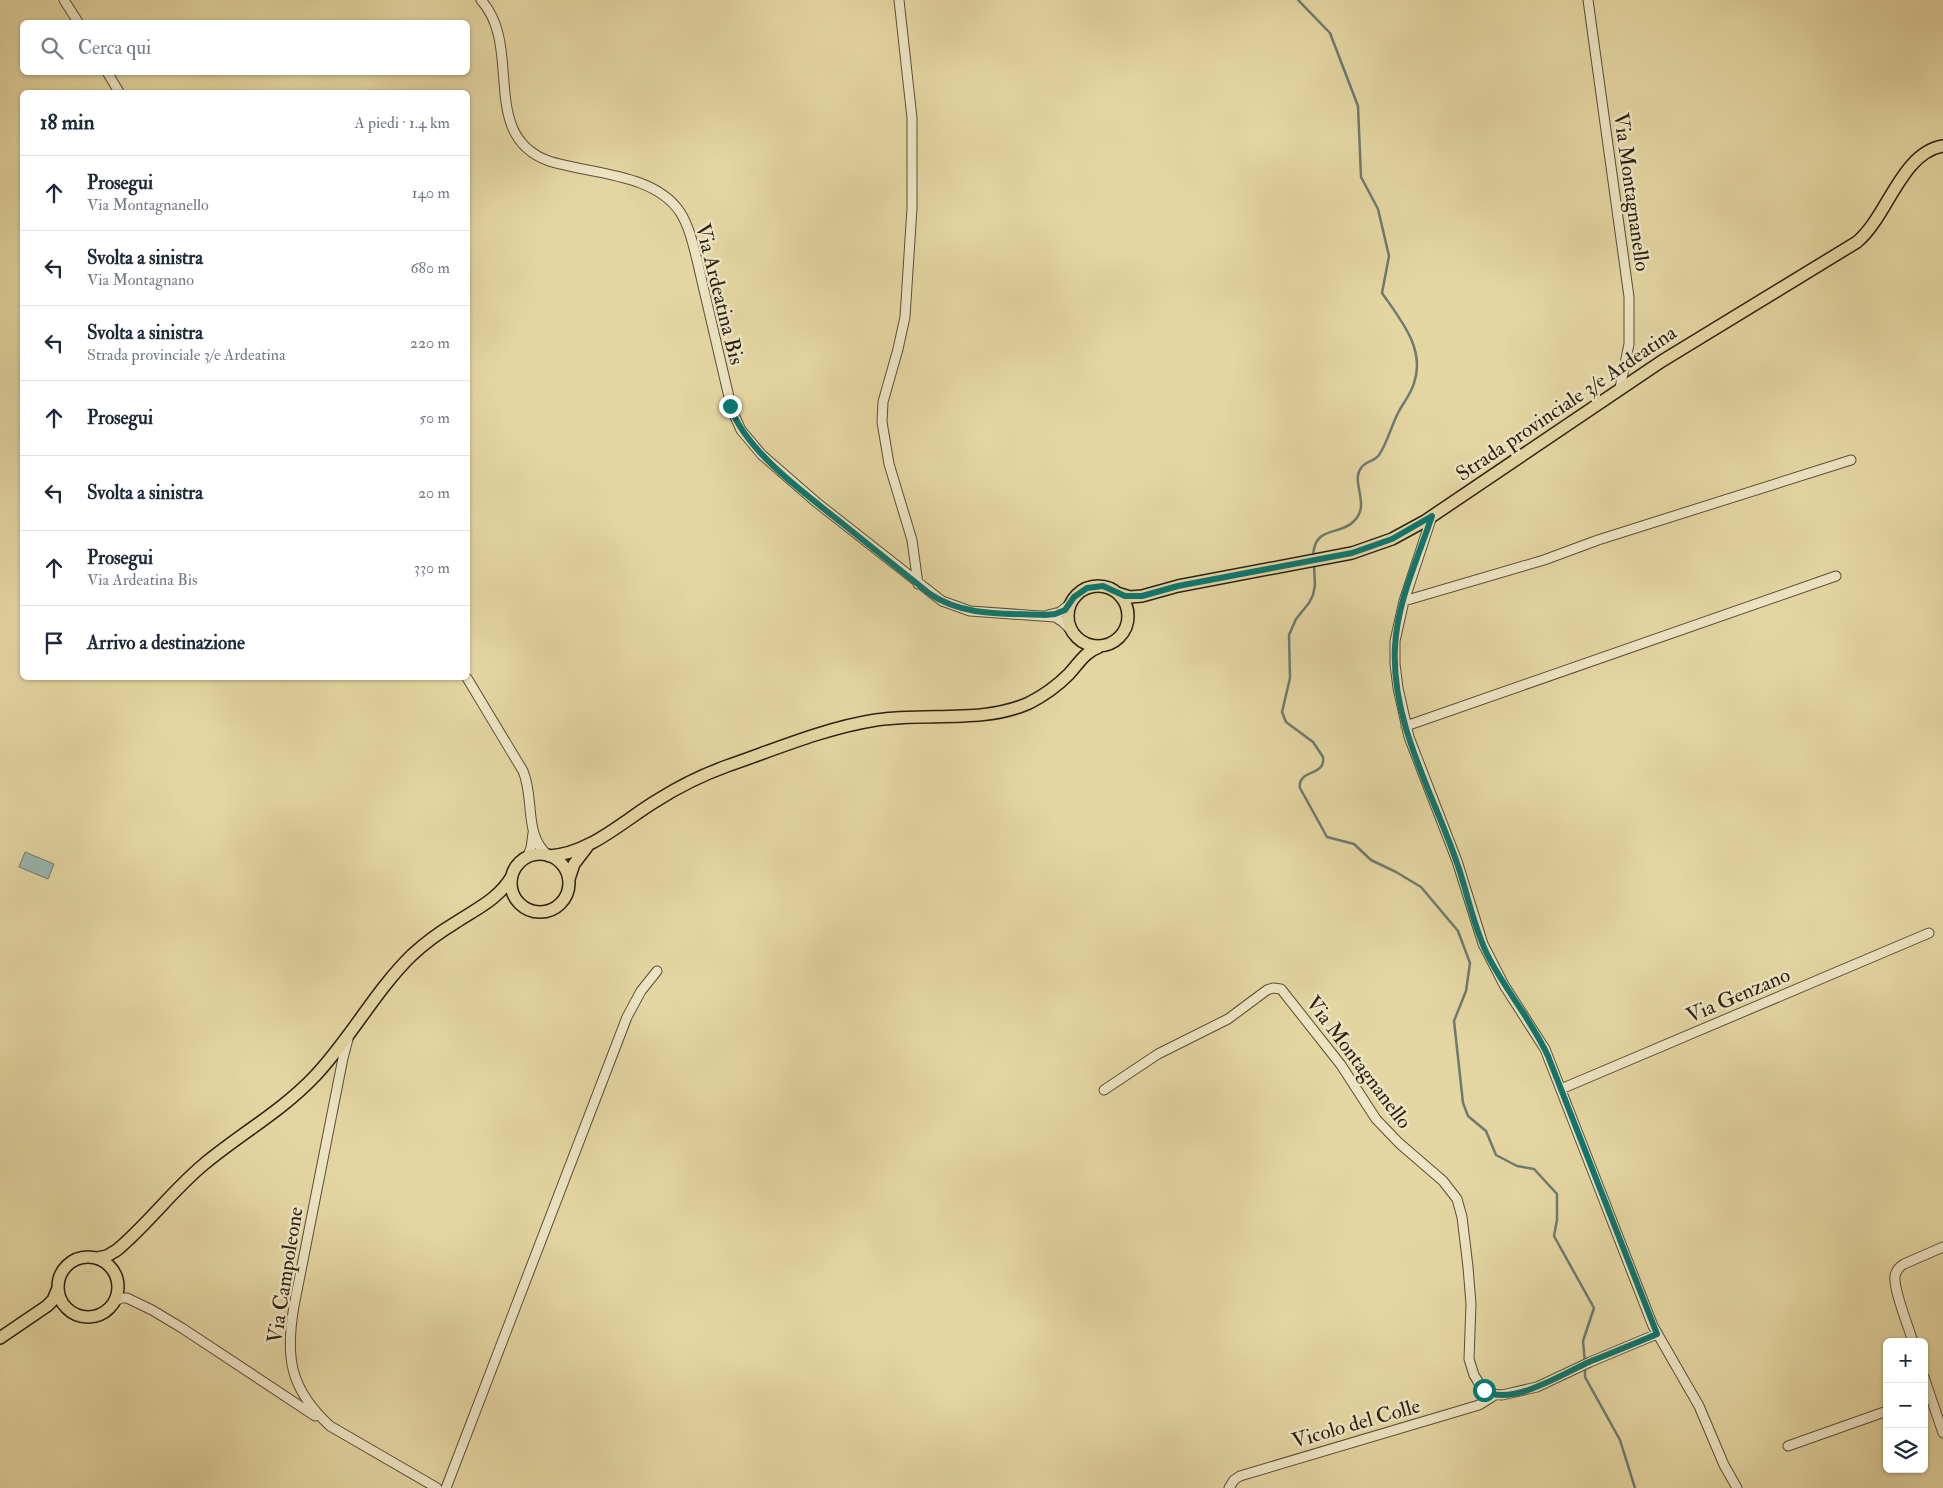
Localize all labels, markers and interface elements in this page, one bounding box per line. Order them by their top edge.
search box [20,20,470,75]
icon: search [38,34,66,62]
text: Cerca qui [78,36,151,60]
text: 18 min [40,109,94,136]
street label: Via Montagnanello [1607,111,1656,273]
text: A piedi · 1.4 km [355,113,450,133]
text: Prosegui [87,171,153,195]
icon: ahead [40,179,68,207]
text: 140 m [412,183,450,203]
text: Via Montagnanello [87,195,209,215]
street label: Via Ardeatina Bis [689,221,750,368]
text: Svolta a sinistra [87,246,203,270]
icon: left [40,254,68,282]
text: 680 m [410,258,450,278]
text: Via Montagnano [87,270,194,290]
street label: Strada provinciale 3/e Ardeatina [1451,319,1682,487]
text: Svolta a sinistra [87,321,203,345]
icon: left [40,329,68,357]
text: 220 m [410,333,450,353]
text: Strada provinciale 3/e Ardeatina [87,345,286,365]
route end [719,395,742,418]
icon: ahead [40,404,68,432]
text: Prosegui [87,406,153,430]
text: 50 m [419,408,450,428]
icon: left [40,479,68,507]
text: Svolta a sinistra [87,481,203,505]
text: 20 m [418,483,450,503]
text: Prosegui [87,546,153,570]
icon: ahead [40,554,68,582]
text: 330 m [414,558,450,578]
text: Via Ardeatina Bis [87,570,197,590]
icon: arrive [40,629,68,657]
text: Arrivo a destinazione [87,631,245,655]
street label: Via Genzano [1682,961,1794,1029]
street label: Via Montagnanello [1300,990,1417,1134]
street label: Via Campoleone [261,1205,310,1345]
map controls [1883,1338,1928,1473]
button: + [1883,1338,1928,1383]
route start [1473,1379,1496,1402]
button: − [1883,1383,1928,1428]
street label: Vicolo del Colle [1289,1392,1424,1455]
button: layers [1883,1428,1928,1473]

